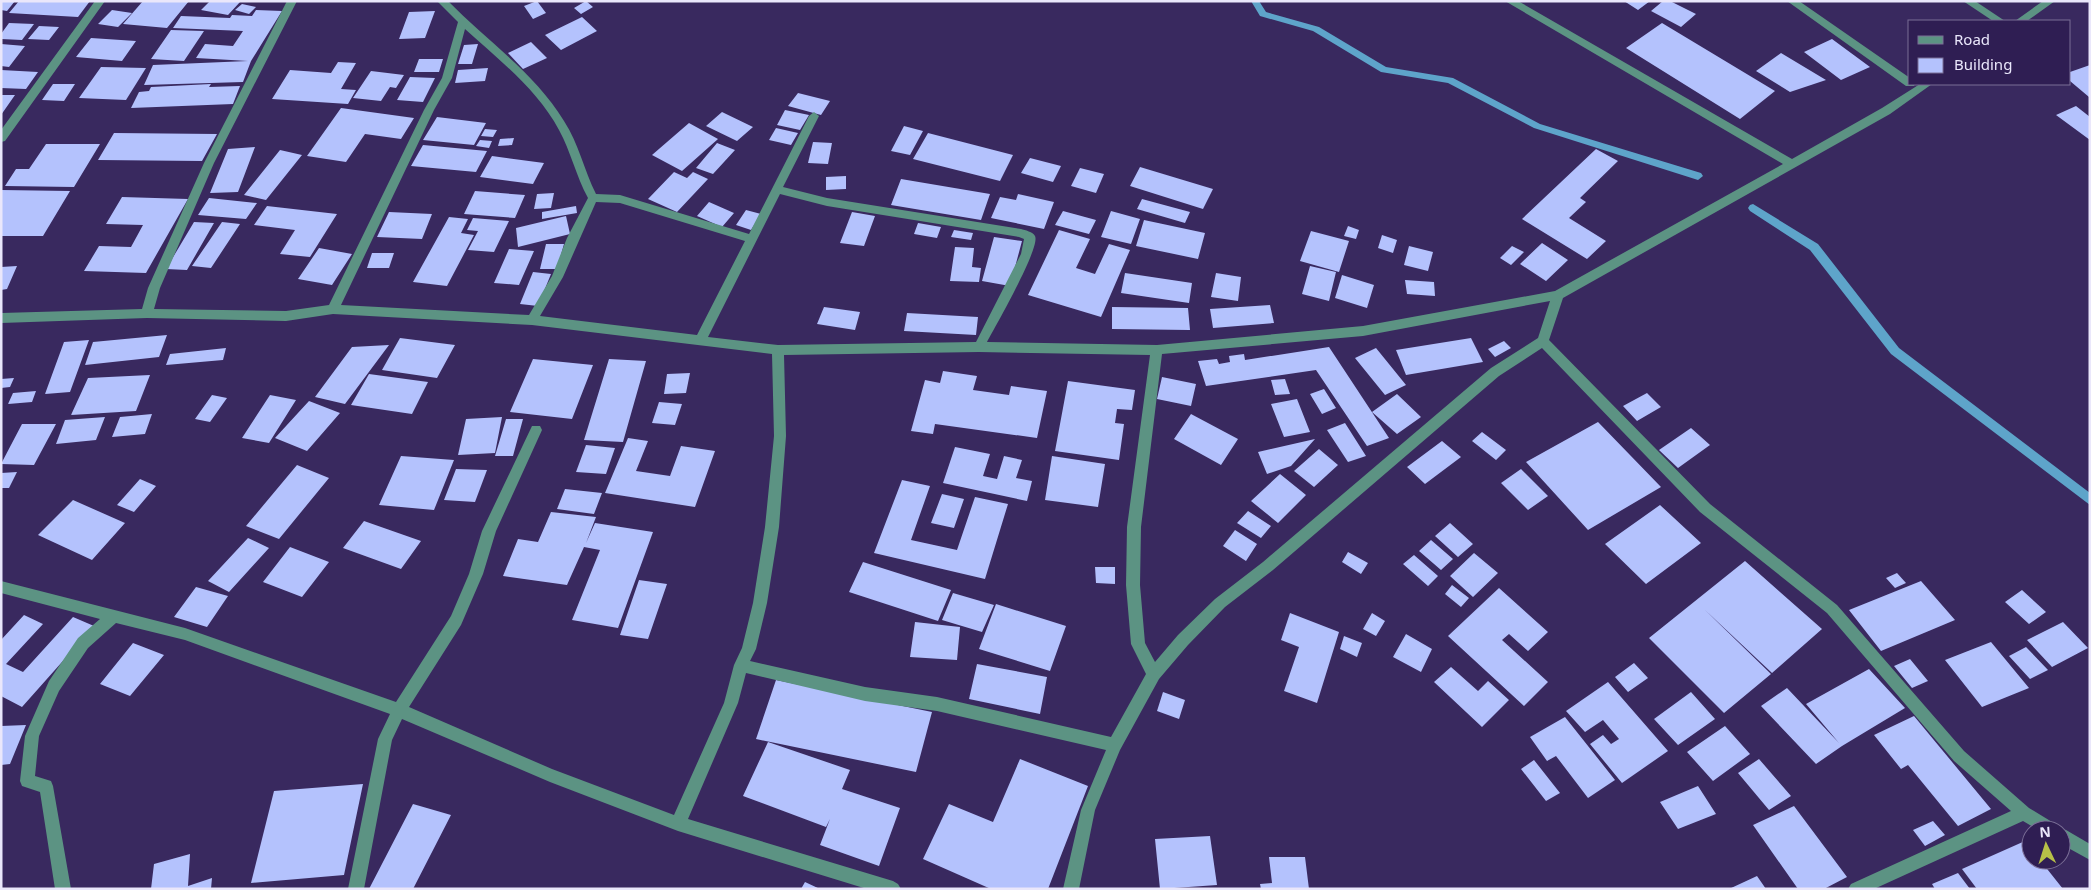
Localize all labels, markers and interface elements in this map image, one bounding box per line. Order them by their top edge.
legend [1908,20,2071,85]
text: Road [1954,29,1990,49]
text: Building [1954,54,2012,74]
north arrow [2021,820,2071,870]
text: N [2039,822,2051,841]

